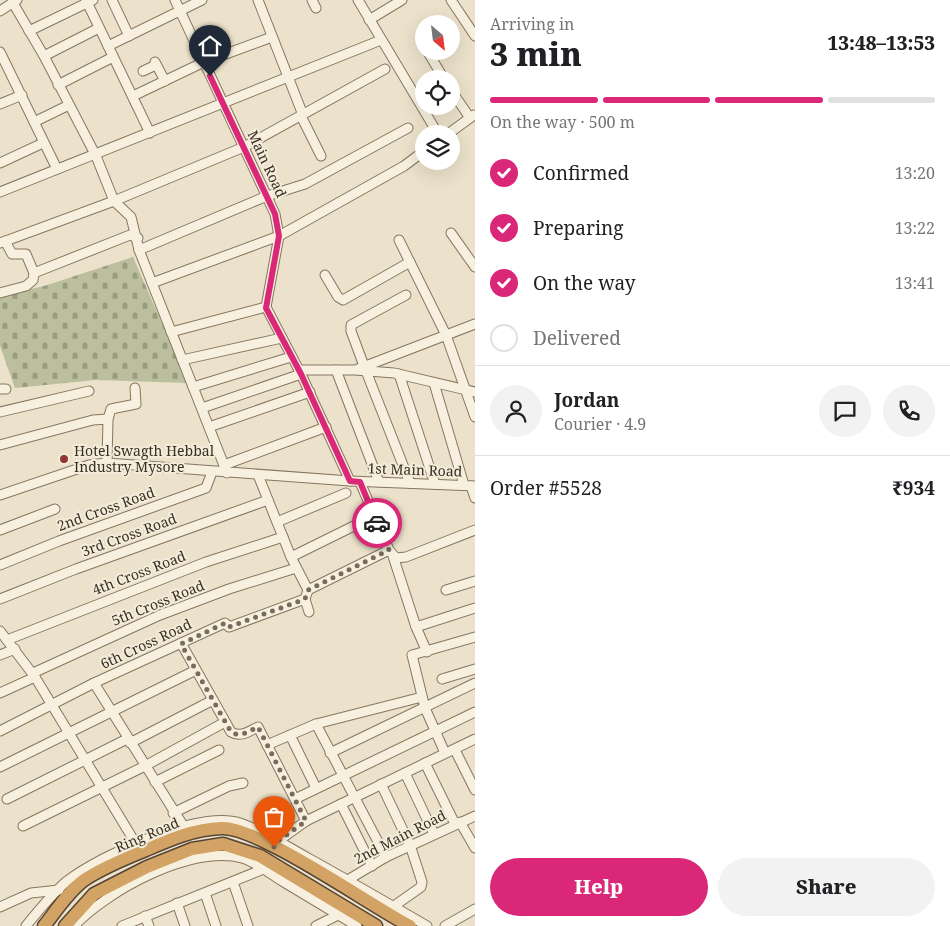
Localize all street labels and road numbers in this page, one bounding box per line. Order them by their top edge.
street label: Main Road [244,127,291,201]
street label: 1st Main Road [367,458,463,481]
street label: 2nd Cross Road [54,482,158,535]
street label: 3rd Cross Road [79,508,179,561]
street label: 4th Cross Road [89,546,189,599]
street label: 5th Cross Road [109,575,207,630]
street label: 6th Cross Road [97,614,195,673]
street label: 2nd Main Road [350,805,449,868]
street label: Ring Road [112,812,182,856]

